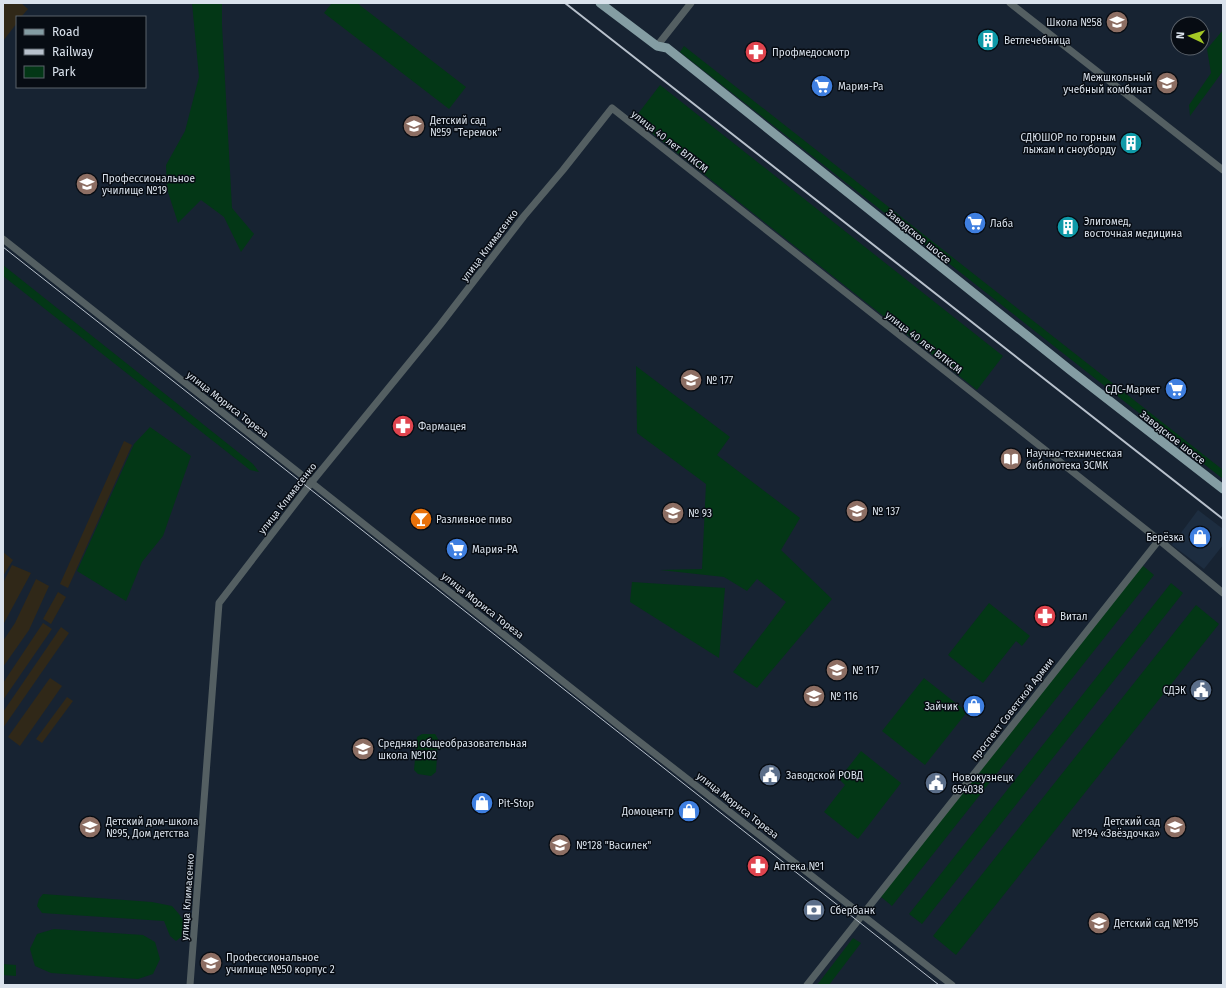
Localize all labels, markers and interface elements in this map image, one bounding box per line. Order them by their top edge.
school or university icon: Школа №58 [1104,9,1130,35]
legend [16,16,146,88]
north arrow [1170,16,1210,56]
place label: Школа №58 [1046,17,1102,29]
text: Road [52,25,80,39]
building icon: Ветлечебница [975,27,1001,53]
text: N [1174,31,1187,39]
place label: Ветлечебница [1004,35,1070,47]
pharmacy icon: Профмедосмотр [743,39,769,65]
text: Railway [52,45,93,59]
place label: Профмедосмотр [772,47,850,59]
text: Park [52,65,76,79]
school or university icon: Межшкольный учебный комбинат [1154,70,1180,96]
place label: Межшкольный учебный комбинат [1063,72,1152,96]
supermarket icon: Мария-Ра [809,73,835,99]
place label: Мария-Ра [838,81,883,93]
street label: улица 40 лет ВЛКСМ [629,108,710,176]
school or university icon: Детский сад №59 "Теремок" [401,113,427,139]
place label: Детский сад №59 "Теремок" [429,115,501,139]
building icon: СДЮШОР по горным лыжам и сноуборду [1118,130,1144,156]
place label: СДЮШОР по горным лыжам и сноуборду [1020,132,1116,156]
school or university icon: Профессиональное училище №19 [74,171,100,197]
place label: Профессиональное училище №19 [102,173,195,197]
street label: улица Климасенко [459,207,521,284]
street label: Заводское шоссе [884,207,953,267]
supermarket icon: Лаба [962,210,988,236]
building icon: Элигомед, восточная медицина [1055,214,1081,240]
place label: Элигомед, восточная медицина [1084,216,1182,240]
place label: Лаба [990,218,1013,230]
street label: улица 40 лет ВЛКСМ [883,309,964,377]
school or university icon: № 177 [678,367,704,393]
street label: улица Мориса Тореза [184,369,271,441]
place label: № 177 [706,375,734,387]
supermarket icon: СДС-Маркет [1163,376,1189,402]
place label: СДС-Маркет [1105,384,1160,396]
street label: Заводское шоссе [1137,409,1208,467]
pharmacy icon: Фармацея [390,413,416,439]
place label: Фармацея [418,421,466,433]
library icon: Научно-техническая библиотека ЗСМК [998,446,1024,472]
place label: Научно-техническая библиотека ЗСМК [1026,448,1122,472]
street label: улица Климасенко [256,460,319,537]
school or university icon: № 137 [844,498,870,524]
school or university icon: № 93 [660,500,686,526]
bar icon: Разливное пиво [408,506,434,532]
place label: № 137 [872,506,900,518]
place label: № 93 [688,508,712,520]
place label: Разливное пиво [436,514,512,526]
shop icon: Берёзка [1187,524,1213,550]
place label: Берёзка [1146,531,1184,544]
supermarket icon: Мария-РА [444,536,470,562]
place label: Мария-РА [472,544,518,556]
street label: улица Мориса Тореза [439,570,526,642]
pharmacy icon: Витал [1032,603,1058,629]
place label: Витал [1060,611,1087,623]
street label: проспект Советской Армии [969,656,1057,763]
school or university icon: № 117 [824,657,850,683]
place label: № 117 [852,665,879,677]
public building icon: СДЭК [1188,677,1214,703]
school or university icon: № 116 [801,683,827,709]
place label: СДЭК [1163,685,1186,697]
place label: № 116 [830,691,858,703]
shop icon: Зайчик [961,693,987,719]
place label: Зайчик [925,701,959,713]
school or university icon: Средняя общеобразовательная школа №102 [350,736,376,762]
place label: Средняя общеобразовательная школа №102 [378,738,527,762]
public building icon: Заводской РОВД [757,762,783,788]
street label: улица Мориса Тореза [694,770,781,842]
place label: Заводской РОВД [786,770,863,782]
public building icon: Новокузнецк 654038 [923,770,949,796]
place label: Новокузнецк 654038 [952,772,1014,796]
shop icon: Pit-Stop [469,790,495,816]
place label: Pit-Stop [498,798,534,810]
shop icon: Домоцентр [676,798,702,824]
place label: Домоцентр [621,806,674,818]
school or university icon: Детский дом-школа №95, Дом детства [77,814,103,840]
school or university icon: Детский сад №194 «Звёздочка» [1162,814,1188,840]
place label: Детский дом-школа №95, Дом детства [105,816,198,840]
place label: Детский сад №194 «Звёздочка» [1072,816,1160,840]
school or university icon: №128 "Василек" [547,832,573,858]
place label: №128 "Василек" [576,840,651,852]
street label: улица Климасенко [179,853,197,941]
pharmacy icon: Аптека №1 [745,853,771,879]
place label: Аптека №1 [774,861,824,873]
bank icon: Сбербанк [801,897,827,923]
place label: Сбербанк [830,905,876,917]
school or university icon: Детский сад №195 [1086,910,1112,936]
place label: Детский сад №195 [1113,918,1198,930]
school or university icon: Профессиональное училище №50 корпус 2 [198,950,224,976]
place label: Профессиональное училище №50 корпус 2 [226,952,335,976]

